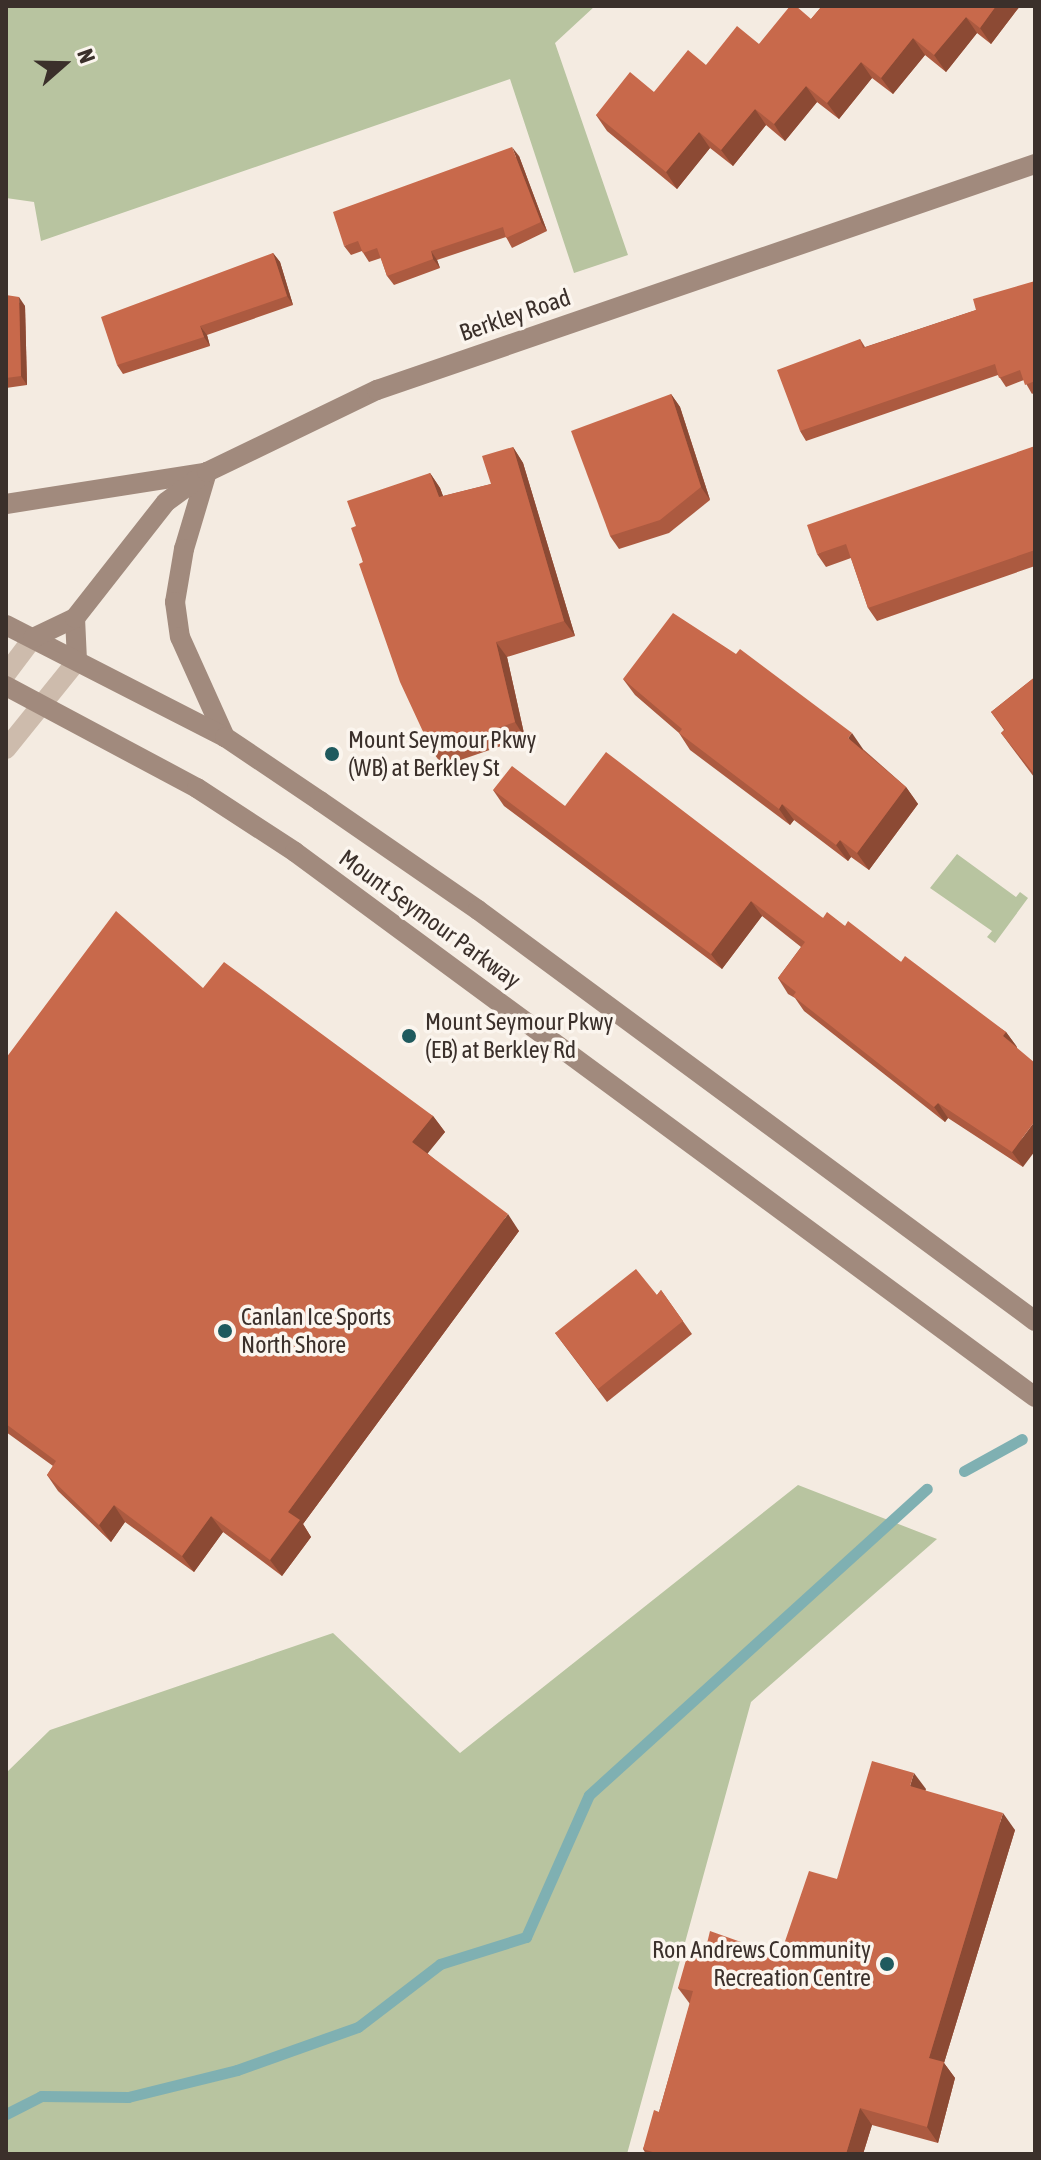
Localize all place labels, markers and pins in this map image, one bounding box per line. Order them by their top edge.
place label: Mount Seymour Pkwy (WB) at Berkley St [348,726,536,782]
marker: Mount Seymour Pkwy (WB) at Berkley St [323,745,341,763]
place label: Mount Seymour Pkwy (EB) at Berkley Rd [425,1008,613,1064]
marker: Mount Seymour Pkwy (EB) at Berkley Rd [400,1027,418,1045]
place label: Canlan Ice Sports North Shore [241,1303,391,1359]
marker: Canlan Ice Sports North Shore [216,1322,234,1340]
place label: Ron Andrews Community Recreation Centre [652,1936,871,1992]
marker: Ron Andrews Community Recreation Centre [878,1955,896,1973]

